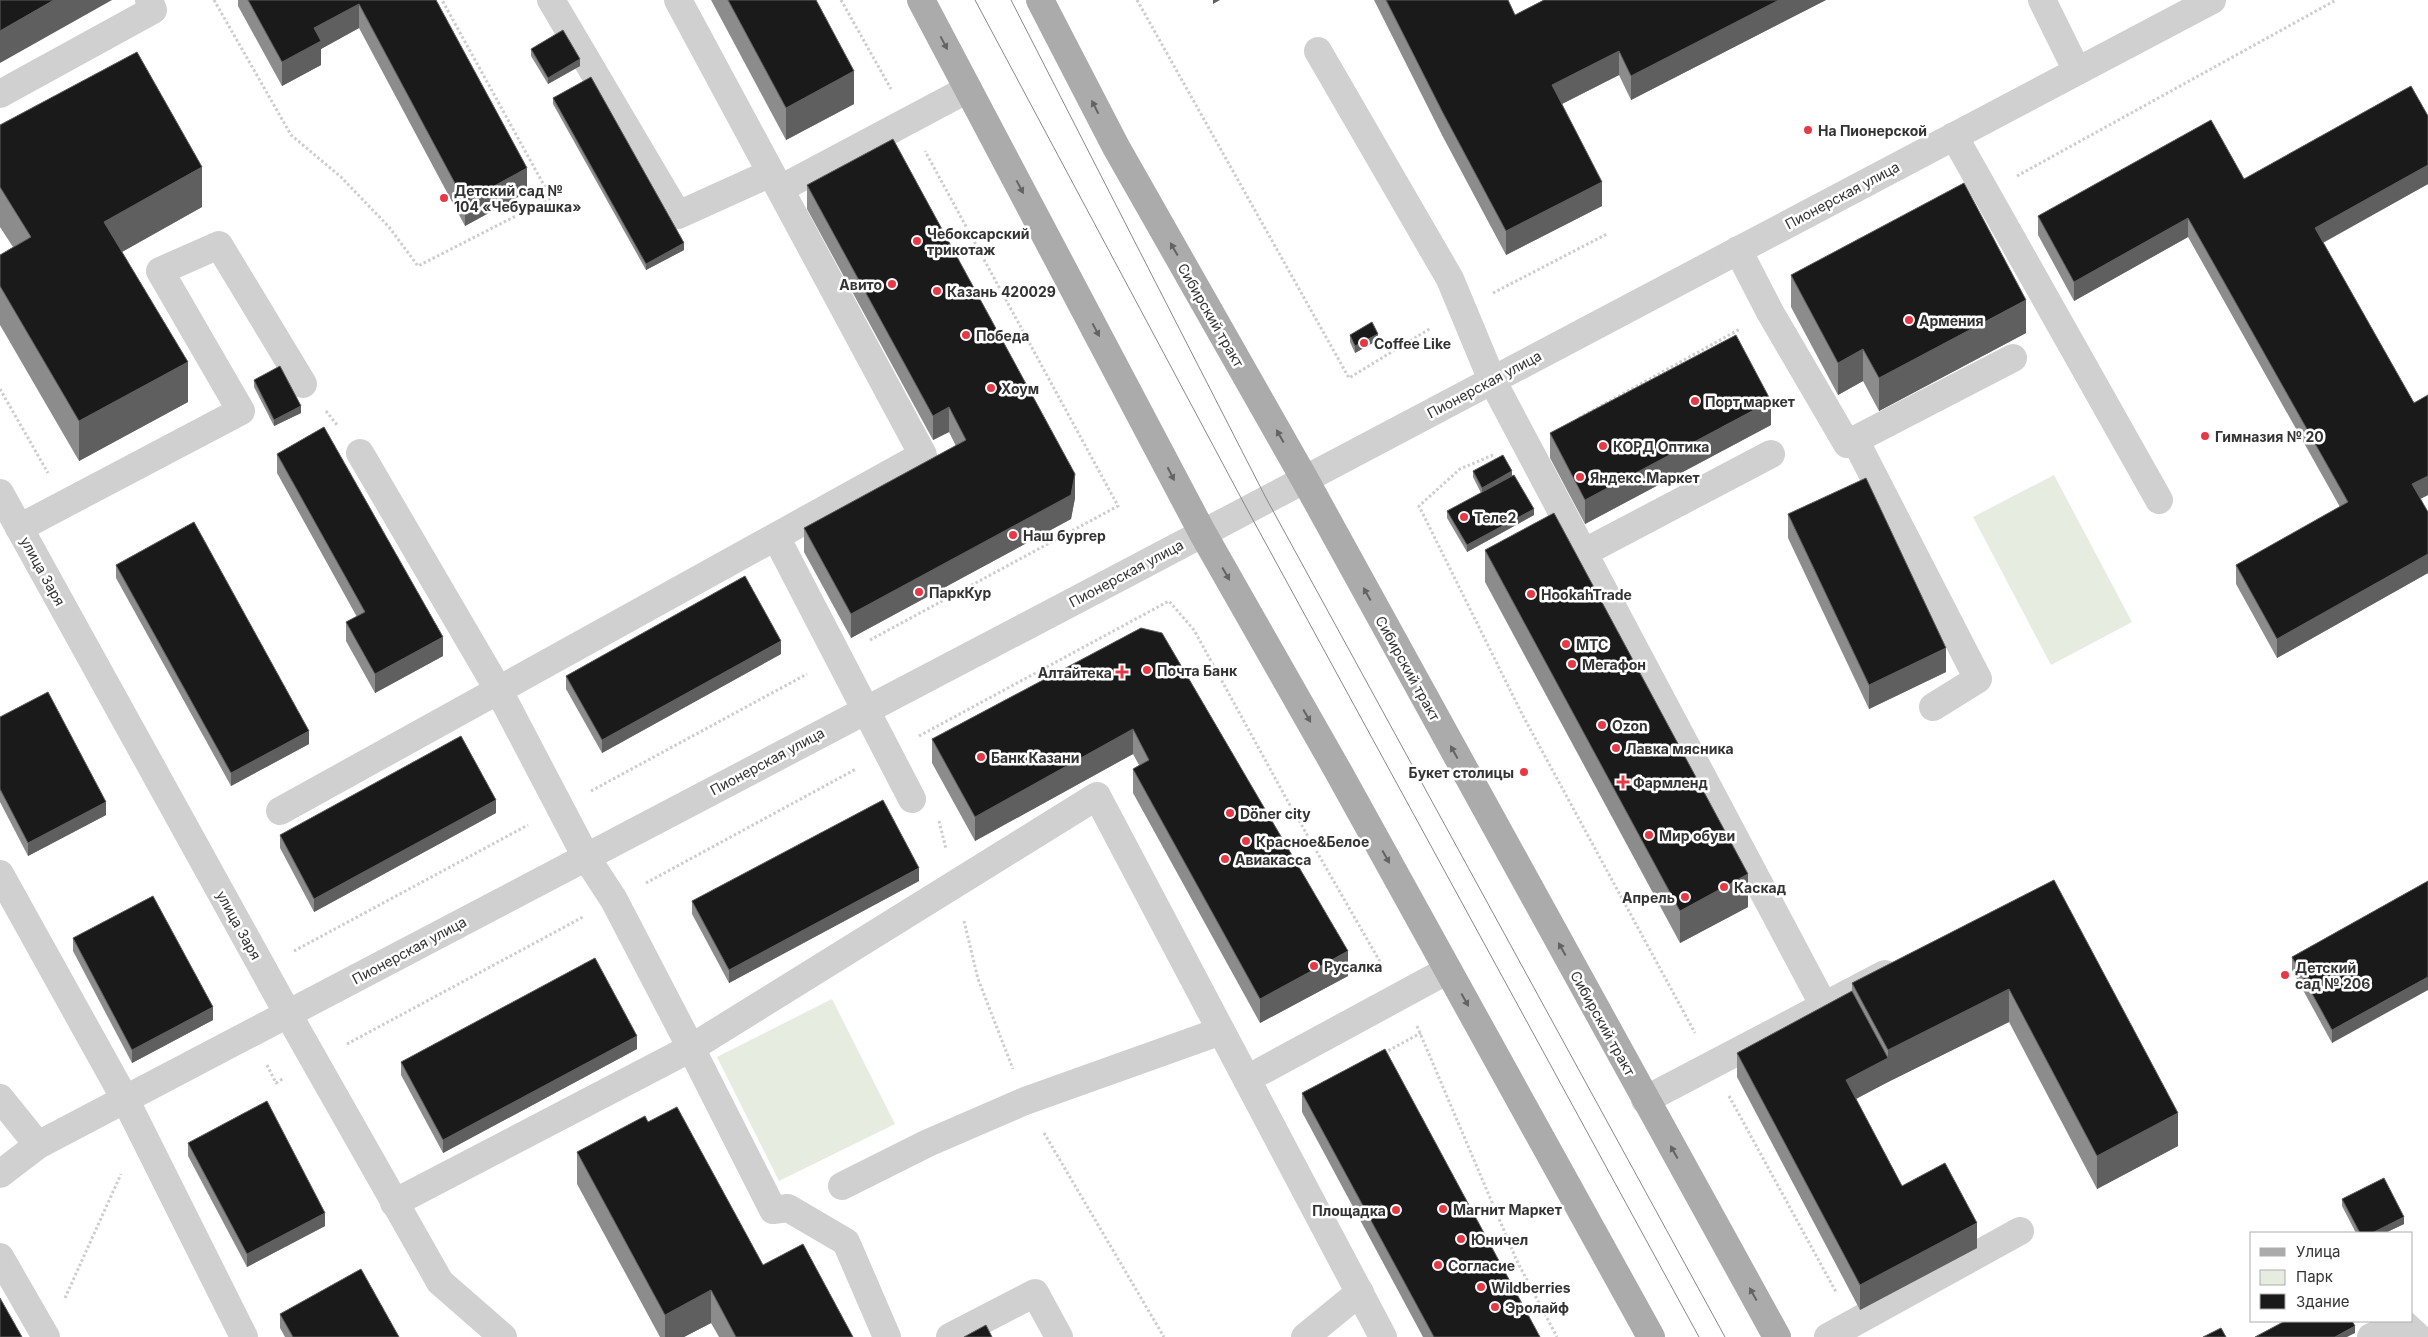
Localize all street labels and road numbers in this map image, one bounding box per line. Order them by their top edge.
street label: Пионерская улица [1782,158,1902,232]
street label: Сибирский тракт [1174,260,1248,370]
street label: Пионерская улица [1424,347,1544,421]
street label: улица Заря [17,533,69,609]
street label: Пионерская улица [1066,536,1186,610]
street label: Сибирский тракт [1372,613,1444,724]
street label: Пионерская улица [707,724,827,798]
street label: улица Заря [213,887,265,963]
street label: Пионерская улица [349,913,469,987]
street label: Сибирский тракт [1567,968,1639,1079]

